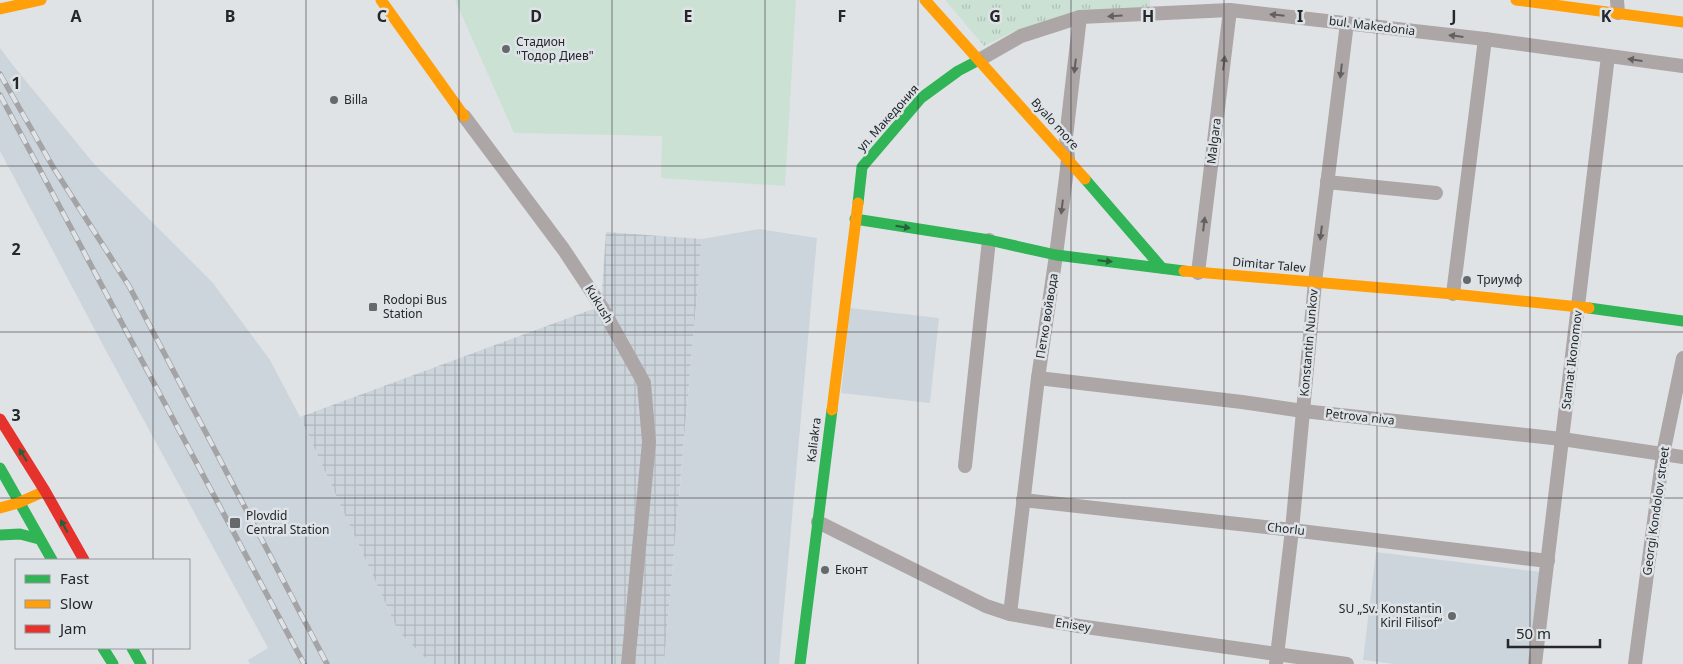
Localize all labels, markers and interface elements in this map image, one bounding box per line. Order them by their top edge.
text: A [70,5,82,27]
text: B [225,5,235,27]
text: C [377,5,387,27]
text: D [530,5,542,27]
text: E [684,5,693,27]
text: F [838,5,846,27]
text: G [989,5,1001,27]
text: H [1142,5,1154,27]
text: I [1297,5,1303,27]
text: J [1449,5,1457,27]
text: K [1601,5,1612,27]
one-way arrow [1269,11,1285,19]
one-way arrow [1107,12,1123,20]
street label: bul. Makedonia [1328,12,1416,39]
one-way arrow [1448,32,1464,40]
place label: Стадион "Тодор Диев" [516,33,594,64]
marker: Стадион "Тодор Диев" [500,43,512,55]
one-way arrow [1220,54,1228,70]
one-way arrow [1626,56,1642,64]
one-way arrow [1071,58,1079,74]
one-way arrow [1337,64,1345,80]
text: 1 [11,72,21,94]
street label: ул. Македония [853,80,922,155]
place label: Billa [344,91,368,108]
marker: Billa [328,94,340,106]
street label: Byalo more [1028,94,1083,153]
street label: Malgara [1202,117,1225,165]
one-way arrow [1058,199,1066,215]
one-way arrow [1200,216,1208,232]
one-way arrow [896,223,912,231]
one-way arrow [1317,225,1325,241]
text: 2 [11,238,21,260]
street label: Dimitar Talev [1232,253,1307,276]
one-way arrow [1097,257,1113,265]
place label: Триумф [1477,271,1522,288]
street label: Петко войвода [1031,272,1062,360]
marker: Триумф [1461,274,1473,286]
street label: Kukush [581,281,617,326]
street label: Konstantin Nunkov [1295,288,1322,397]
place label: Rodopi Bus Station [383,291,447,322]
marker: Rodopi Bus Station [367,301,379,313]
street label: Stamat Ikonomov [1557,308,1586,411]
text: 3 [11,404,21,426]
street label: Petrova niva [1325,404,1395,429]
street label: Kaliakra [802,417,825,463]
street label: Georgi Kondolov street [1638,445,1673,576]
one-way arrow [18,448,27,462]
place label: Plovdid Central Station [246,507,330,538]
marker: Plovdid Central Station [228,516,242,530]
street label: Chorlu [1266,518,1306,539]
one-way arrow [60,519,69,532]
legend [15,559,190,649]
place label: Еконт [835,561,868,578]
marker: Еконт [819,564,831,576]
text: Fast [60,568,89,588]
text: Slow [60,593,93,613]
place label: SU „Sv. Konstantin Kiril Filisof“ [1339,600,1443,631]
marker: SU „Sv. Konstantin Kiril Filisof“ [1446,610,1458,622]
street label: Enisey [1054,613,1093,636]
scale bar [1508,616,1600,648]
text: Jam [58,618,87,638]
text: 50 m [1516,623,1551,643]

